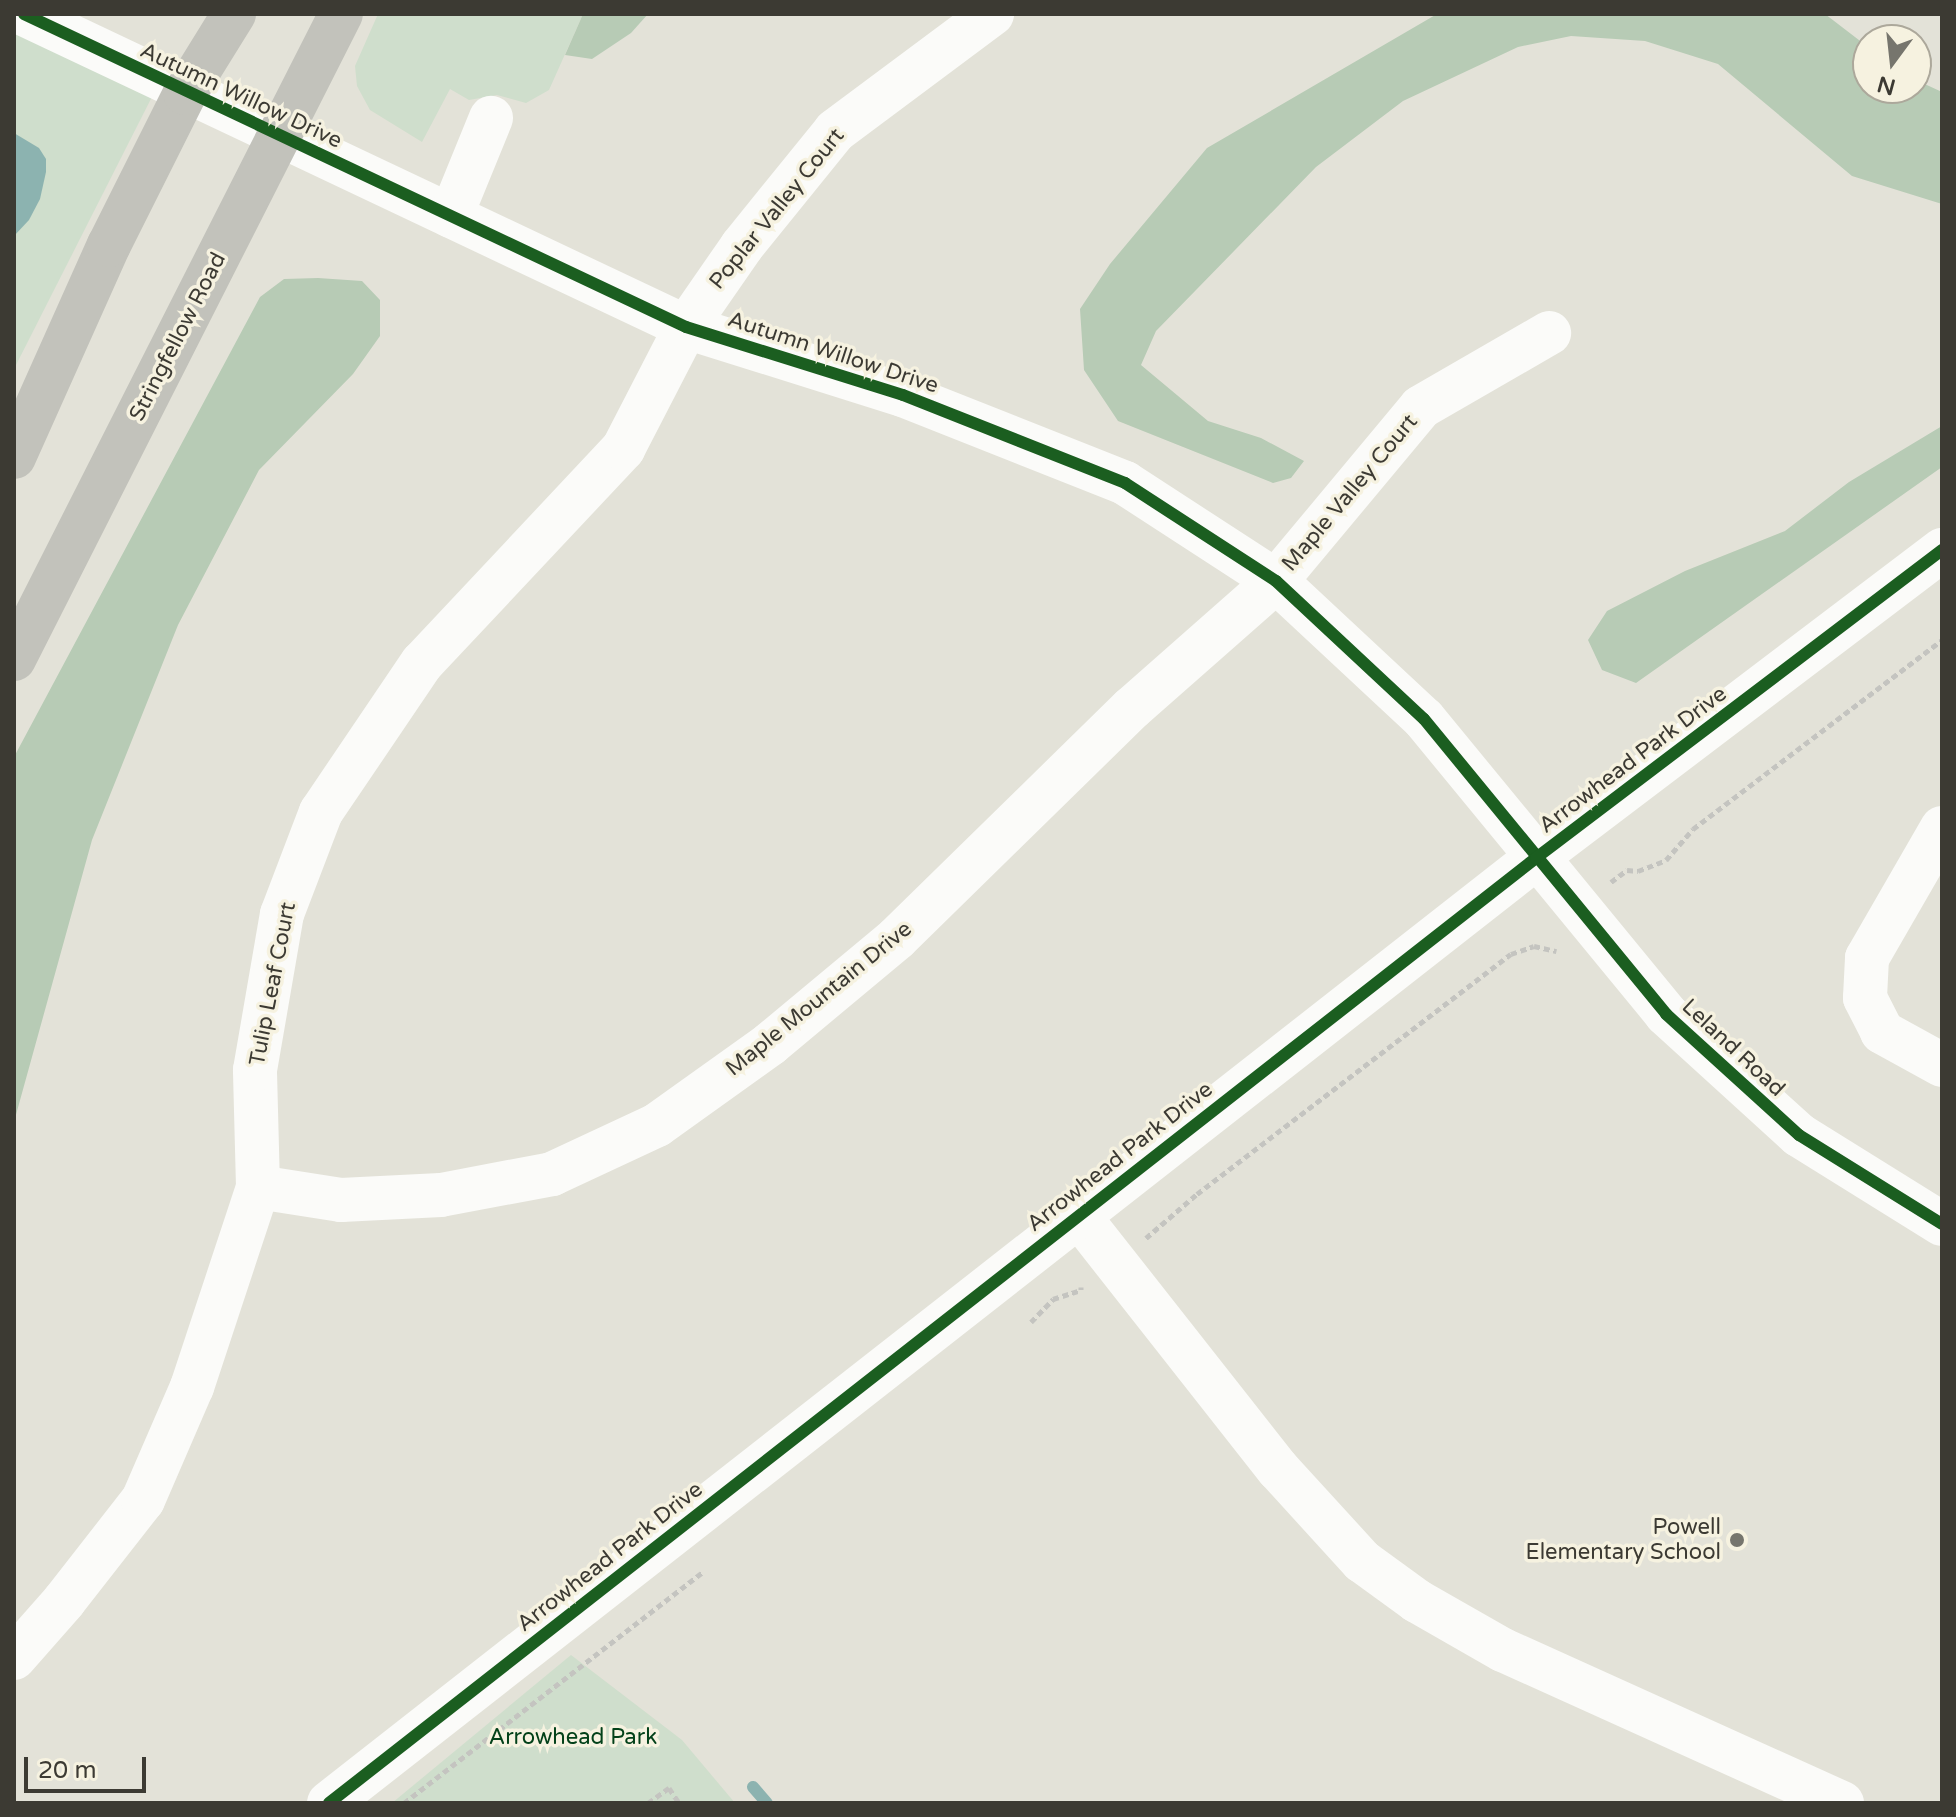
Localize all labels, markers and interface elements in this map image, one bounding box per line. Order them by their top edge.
north arrow [1852,24,1932,104]
street label: Autumn Willow Drive [136,38,346,154]
text: N [1874,70,1898,100]
street label: Poplar Valley Court [704,123,850,295]
street label: Stringfellow Road [124,248,232,426]
street label: Autumn Willow Drive [724,307,942,399]
street label: Maple Valley Court [1277,409,1423,577]
street label: Arrowhead Park Drive [1534,681,1732,839]
street label: Tulip Leaf Court [244,900,302,1068]
street label: Maple Mountain Drive [721,916,917,1082]
street label: Leland Road [1676,994,1790,1102]
street label: Arrowhead Park Drive [1022,1076,1218,1238]
street label: Arrowhead Park Drive [512,1476,708,1638]
place label: Powell Elementary School [1526,1514,1721,1566]
marker: Powell Elementary School [1728,1531,1746,1549]
park label: Arrowhead Park [489,1725,657,1751]
scale bar [28,1741,150,1791]
text: 20 m [38,1756,96,1785]

